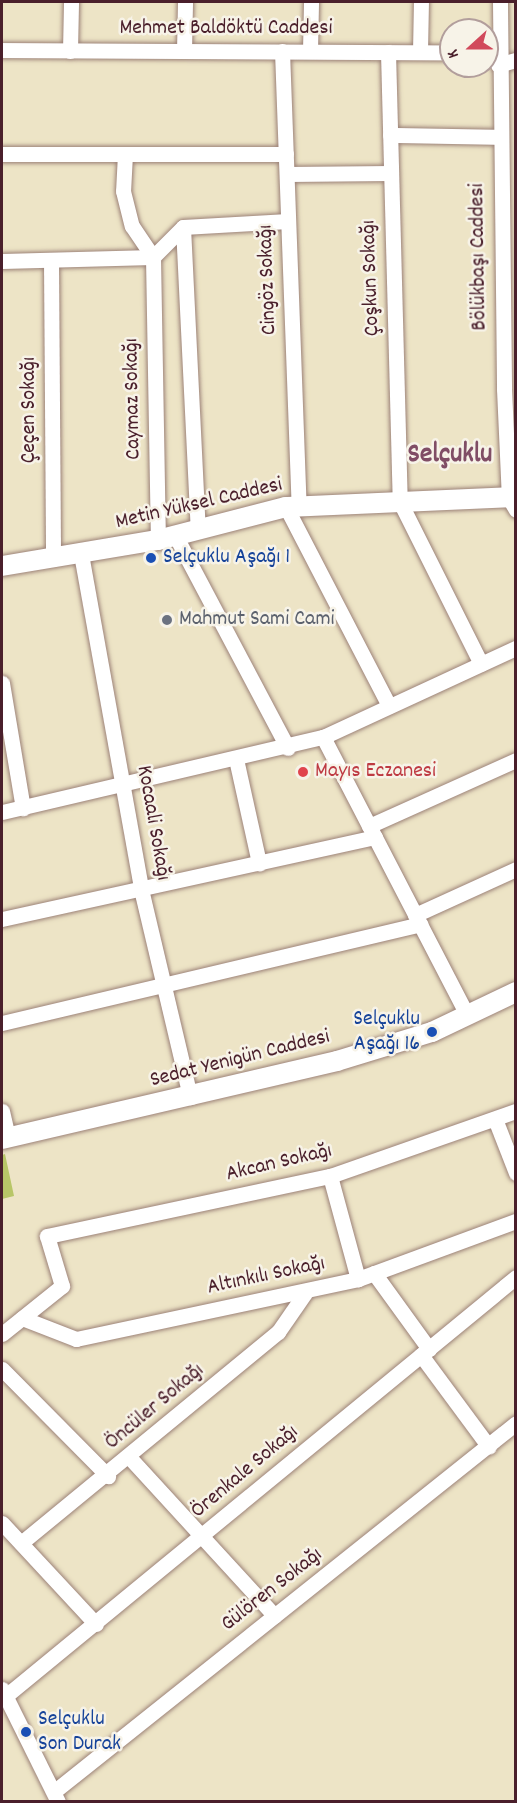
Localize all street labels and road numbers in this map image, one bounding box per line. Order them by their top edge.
street label: Mehmet Baldöktü Caddesi [119,16,333,42]
street label: Bölükbaşı Caddesi [465,183,493,331]
street label: Çoşkun Sokağı [356,220,386,336]
street label: Cingöz Sokağı [253,224,283,336]
street label: Caymaz Sokağı [119,338,147,460]
street label: Çeçen Sokağı [17,357,43,463]
street label: Metin Yüksel Caddesi [113,472,285,536]
street label: Kocaali Sokağı [130,763,176,883]
street label: Sedat Yenigün Caddesi [147,1024,333,1094]
street label: Akcan Sokağı [223,1138,335,1188]
street label: Altınkılı Sokağı [205,1251,327,1301]
street label: Öncüler Sokağı [100,1358,210,1456]
street label: Örenkale Sokağı [186,1420,304,1524]
street label: Gülören Sokağı [216,1542,328,1638]

